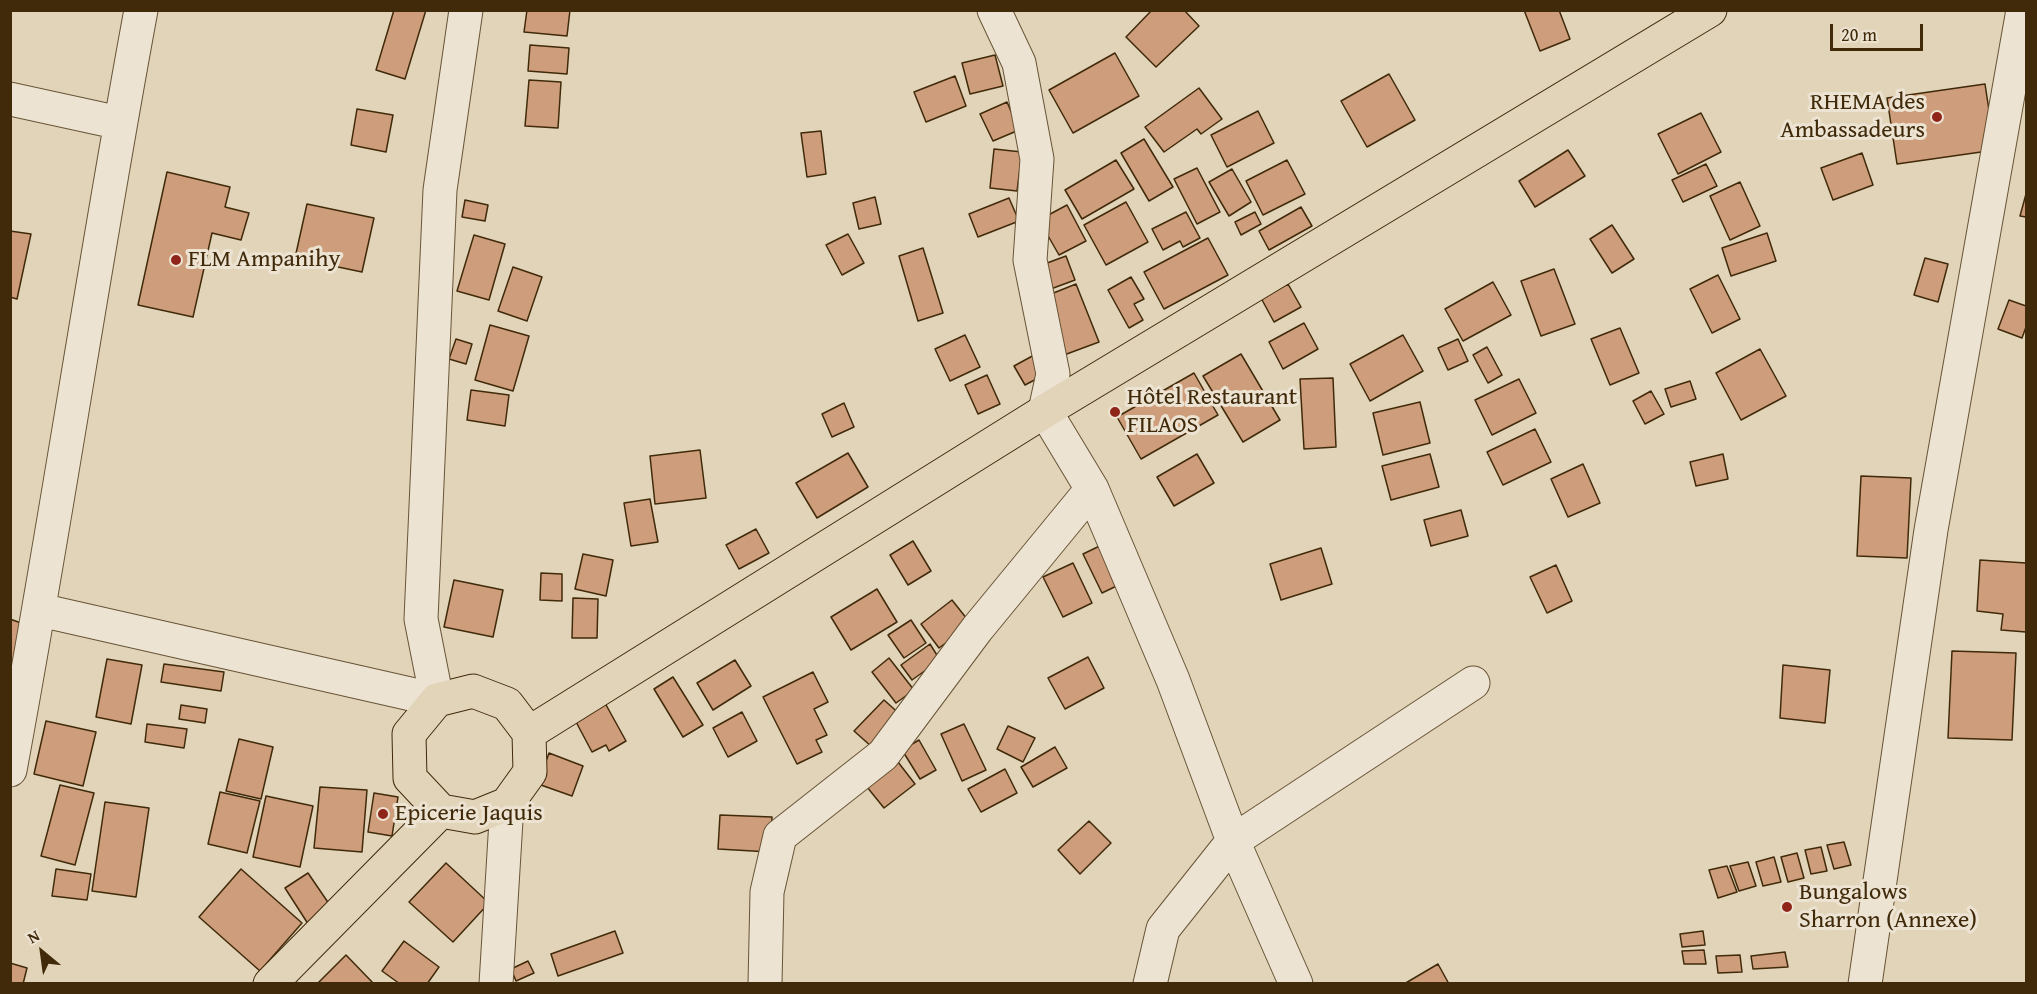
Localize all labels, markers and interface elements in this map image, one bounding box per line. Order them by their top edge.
scale bar [1833,12,1926,50]
text: 20 m [1841,21,1877,48]
place label: RHEMA des Ambassadeurs [1780,89,1925,145]
marker: RHEMA des Ambassadeurs [1930,110,1944,124]
place label: FLM Ampanihy [188,246,340,274]
marker: FLM Ampanihy [169,253,183,267]
place label: Hôtel Restaurant FILAOS [1127,384,1297,440]
marker: Hôtel Restaurant FILAOS [1108,405,1122,419]
place label: Epicerie Jaquis [395,800,543,828]
marker: Epicerie Jaquis [376,807,390,821]
place label: Bungalows Sharron (Annexe) [1799,879,1977,935]
marker: Bungalows Sharron (Annexe) [1780,900,1794,914]
north arrow [12,922,72,982]
text: N [23,923,44,949]

